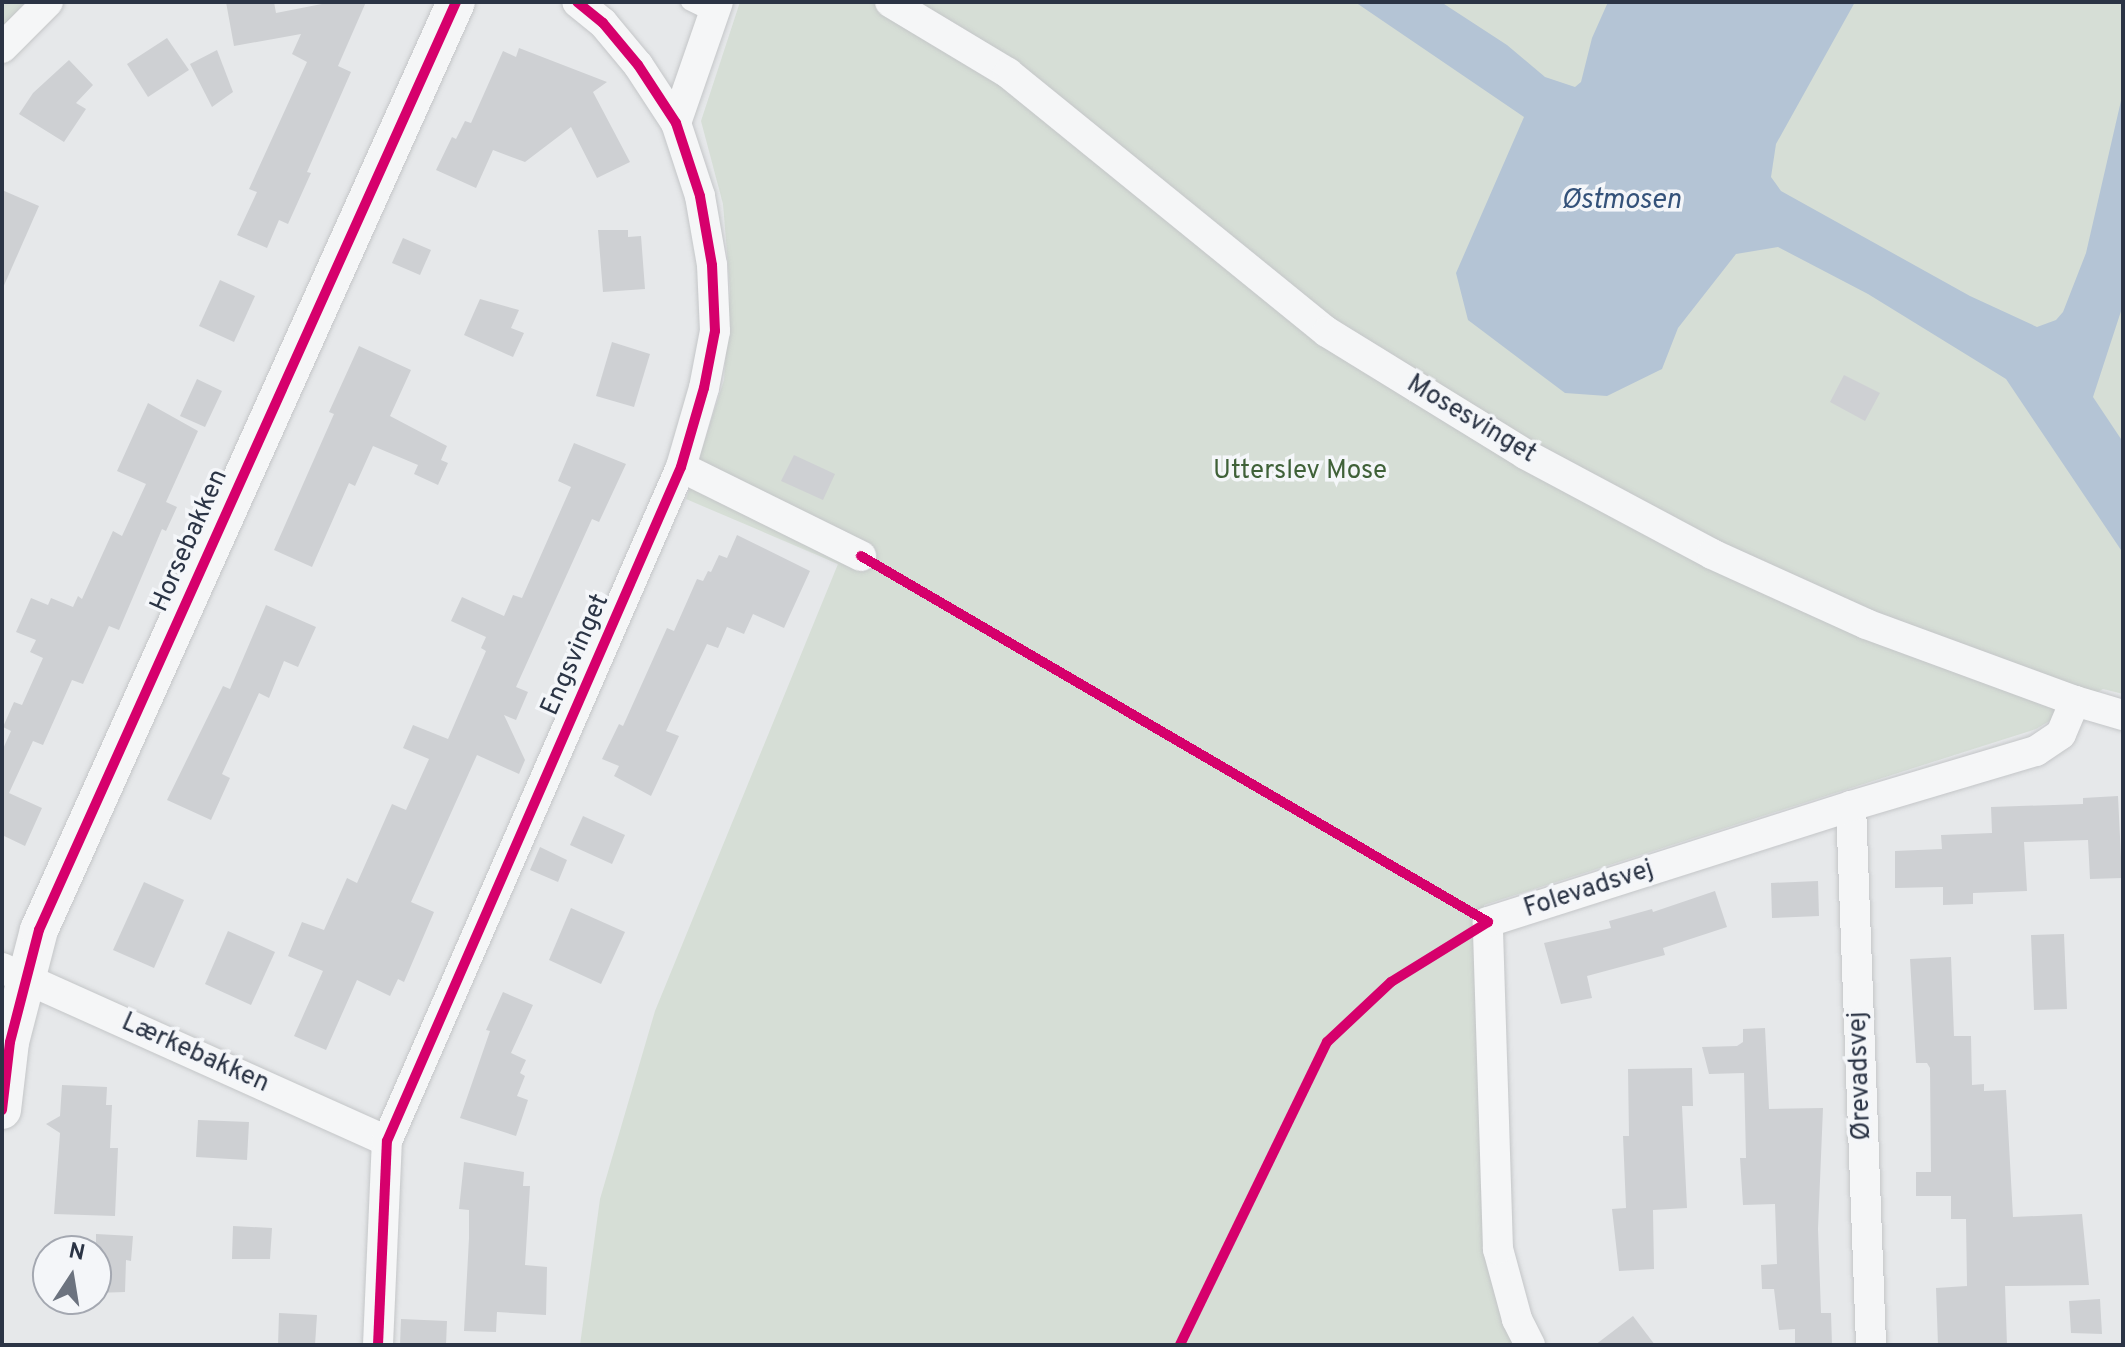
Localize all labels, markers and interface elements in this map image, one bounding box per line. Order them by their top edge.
water label: Østmosen [1561,184,1681,218]
street label: Mosesvinget [1401,369,1541,471]
park label: Utterslev Mose [1213,456,1387,488]
street label: Horsebakken [145,465,235,617]
street label: Engsvinget [535,589,617,721]
street label: Folevadsvej [1520,854,1658,926]
street label: Lærkebakken [116,1008,274,1100]
street label: Ørevadsvej [1843,1011,1879,1141]
north arrow [32,1235,112,1315]
text: N [66,1238,87,1268]

